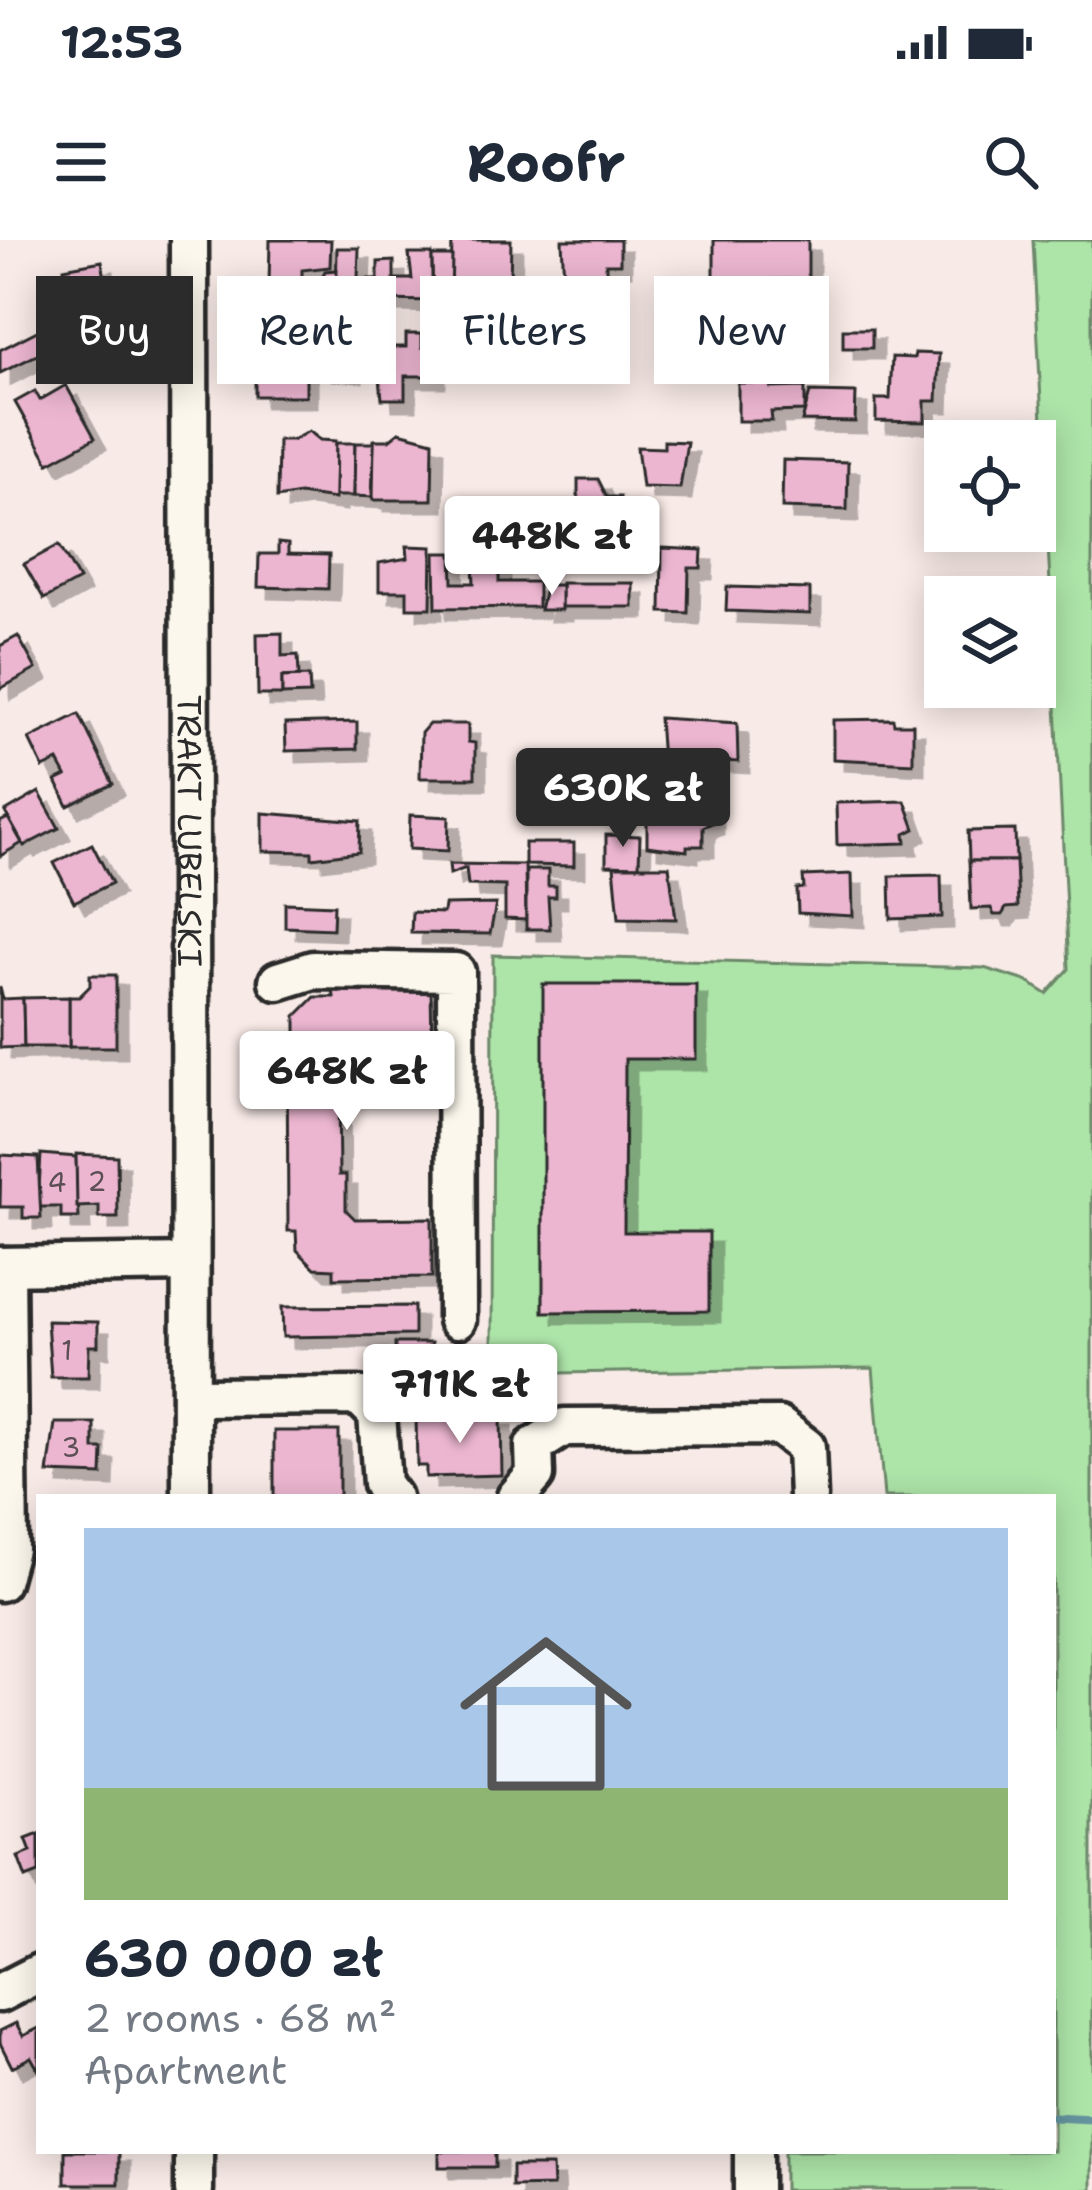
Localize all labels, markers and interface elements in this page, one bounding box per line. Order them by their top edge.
text: 12:53 [60,12,183,72]
text: Roofr [467,126,625,198]
icon: menu [48,129,114,195]
icon: search [978,129,1044,195]
chip: Buy [36,276,193,384]
chip: Rent [217,276,396,384]
chip: Filters [420,276,630,384]
chip: New [654,276,829,384]
map controls [924,420,1056,708]
button: locate [924,420,1056,552]
pin: 448K zł [441,496,663,598]
text: 448K zł [472,509,632,561]
button: layers [924,576,1056,708]
street label: TRAKT LUBELSKI [167,695,213,967]
pin: 630K zł [512,748,734,850]
text: 630K zł [543,761,703,813]
pin: 648K zł [236,1031,458,1133]
text: 648K zł [267,1044,427,1096]
house number: 2 [88,1163,106,1200]
house number: 4 [48,1164,66,1201]
house number: 1 [61,1332,73,1369]
pin: 711K zł [349,1344,571,1446]
text: 711K zł [390,1357,530,1409]
house number: 3 [62,1429,80,1466]
icon: home [438,1606,654,1822]
text: 630 000 zł [84,1924,383,1992]
text: 2 rooms · 68 m² [84,1992,396,2044]
text: Apartment [84,2044,287,2096]

